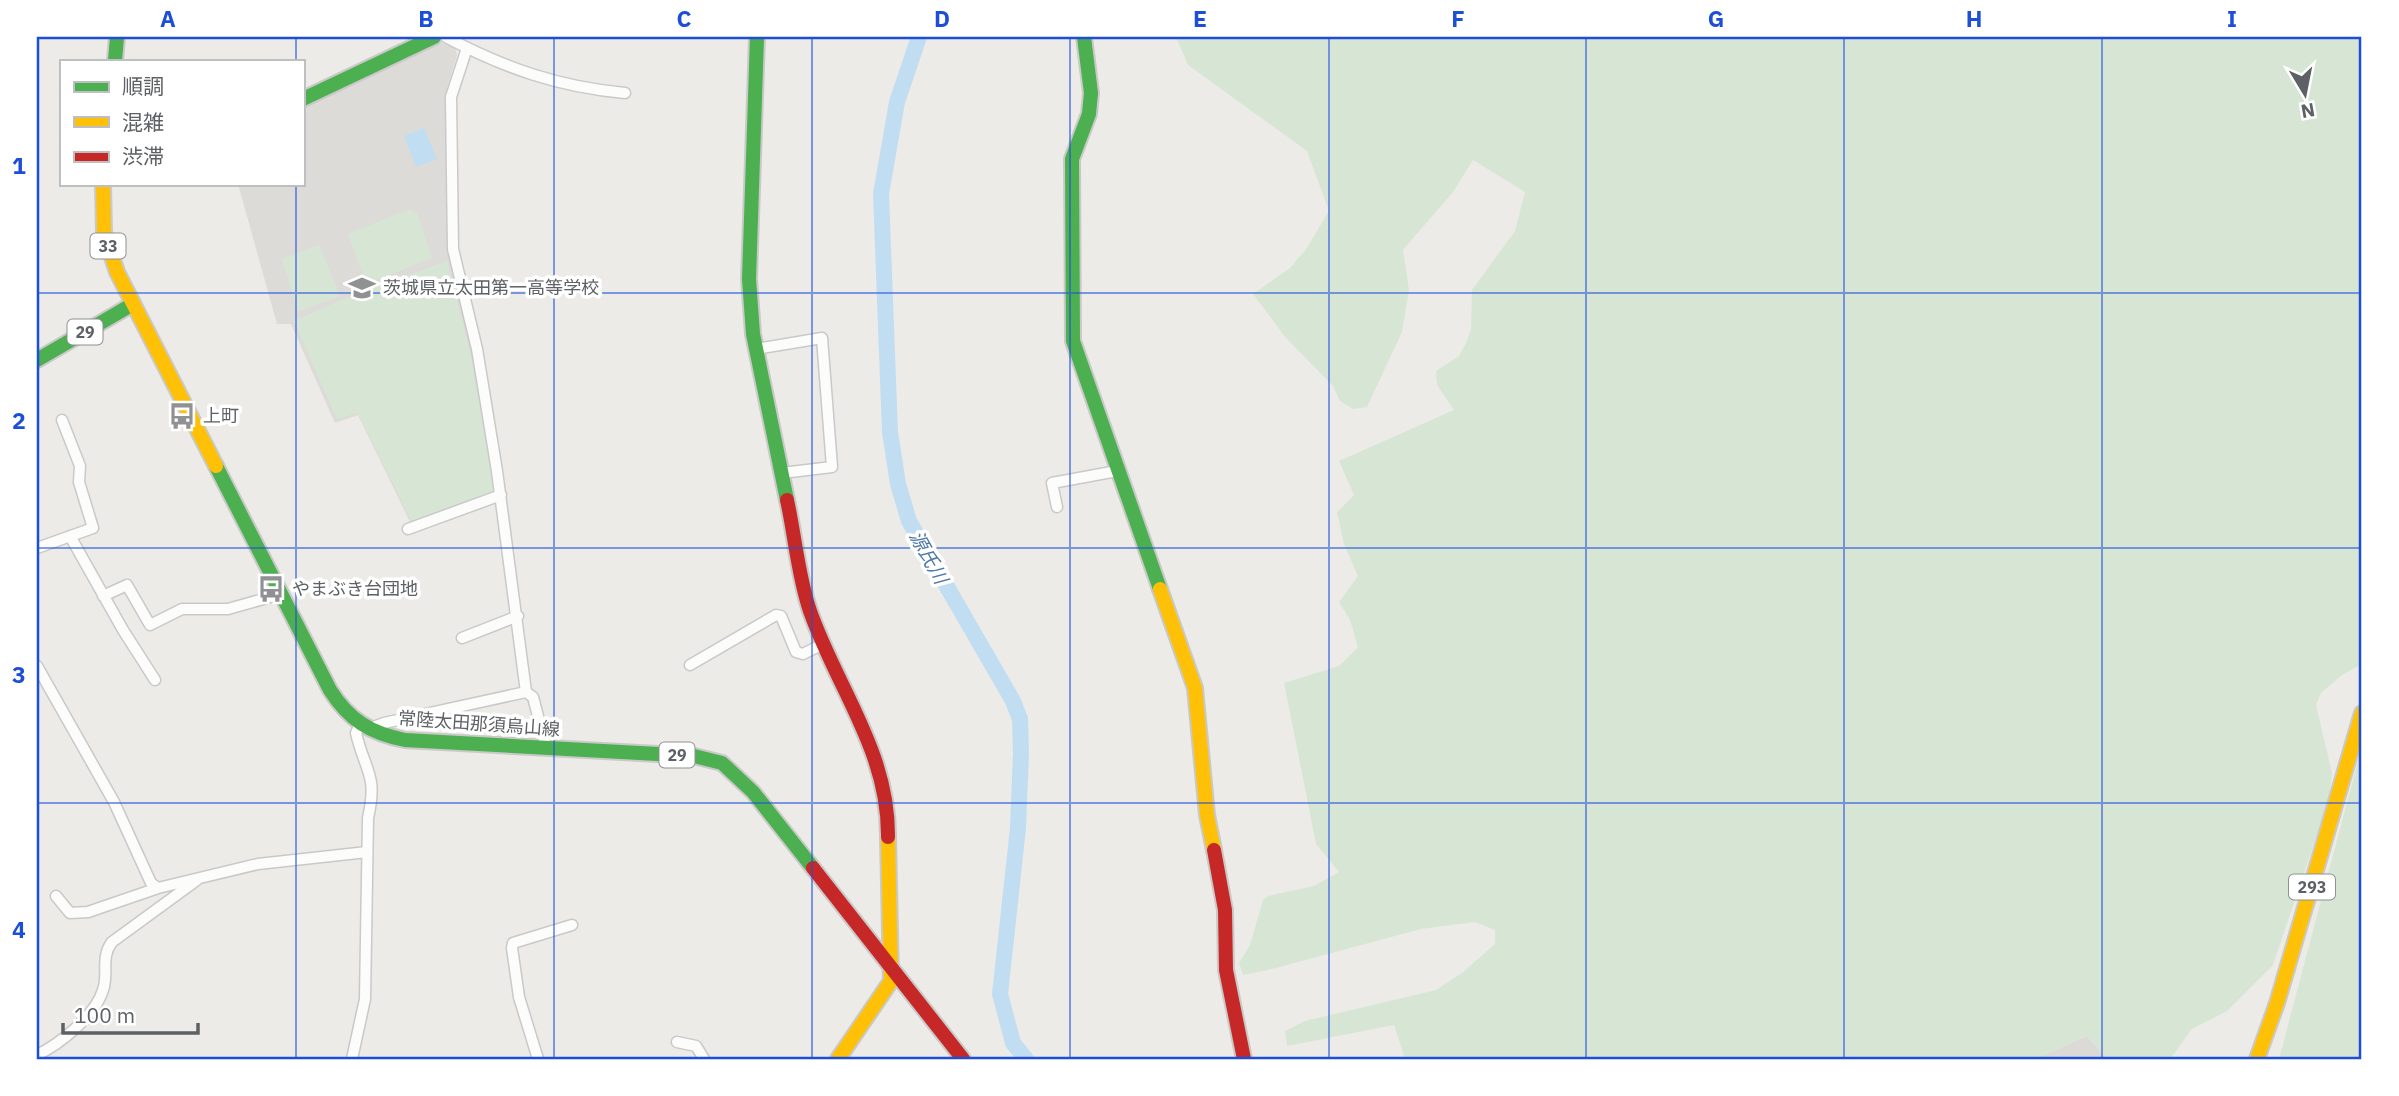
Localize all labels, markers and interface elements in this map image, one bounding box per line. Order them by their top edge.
text: A [160,3,176,33]
text: B [418,3,434,33]
text: C [677,3,692,33]
text: D [934,3,950,33]
text: E [1193,3,1207,33]
text: F [1451,3,1465,33]
text: G [1708,3,1724,33]
text: H [1966,3,1982,33]
text: I [2227,3,2237,33]
legend [60,60,304,186]
north arrow [2270,60,2340,130]
text: 順調 [122,72,164,100]
text: N [2299,98,2317,124]
text: 混雑 [122,108,164,136]
text: 渋滞 [122,142,164,170]
text: 1 [12,150,26,180]
road number: 33 [90,234,126,258]
school or university icon: 茨城県立太田第一高等学校 [347,273,377,303]
place label: 茨城県立太田第一高等学校 [383,276,599,299]
road number: 29 [68,320,102,344]
bus stop icon: 上町 [167,401,197,431]
place label: 上町 [203,404,239,427]
text: 2 [12,405,26,435]
water label: 源氏川 [905,526,954,589]
bus stop icon: やまぶき台団地 [256,574,286,604]
place label: やまぶき台団地 [292,577,418,600]
text: 3 [12,659,26,689]
street label: 常陸太田那須烏山線 [397,706,561,741]
road number: 29 [660,742,694,768]
road number: 293 [2289,874,2335,900]
text: 4 [12,914,26,944]
scale bar [63,991,198,1035]
text: 100 m [74,1001,135,1029]

